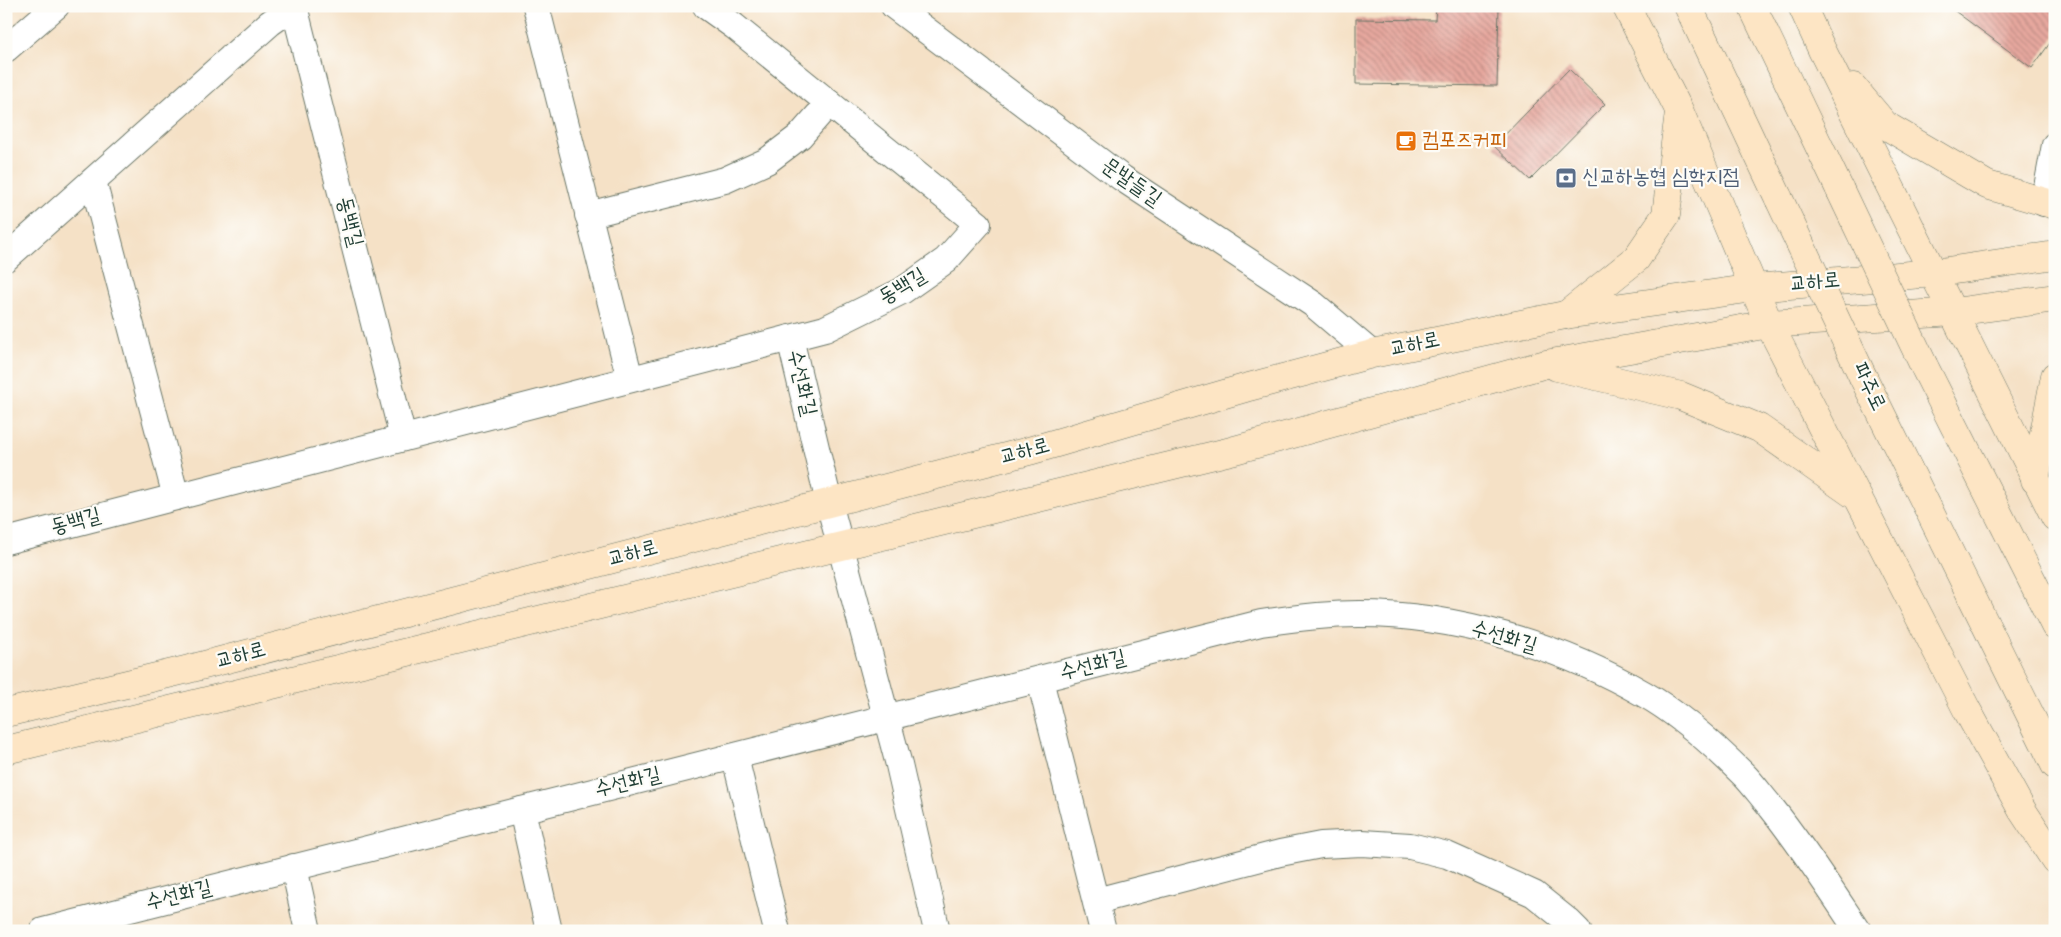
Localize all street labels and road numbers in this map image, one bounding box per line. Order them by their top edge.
street label: 문발들길 [1095,151,1167,215]
street label: 동백길 [328,194,370,250]
street label: 동백길 [874,261,933,313]
street label: 교하로 [1788,266,1842,300]
street label: 교하로 [1387,325,1443,365]
street label: 수선화길 [779,347,823,419]
street label: 파주로 [1843,358,1893,416]
street label: 교하로 [997,431,1053,473]
street label: 동백길 [48,501,104,543]
street label: 교하로 [605,533,661,575]
street label: 수선화길 [1467,614,1541,662]
street label: 교하로 [213,635,269,677]
street label: 수선화길 [1057,643,1130,689]
street label: 수선화길 [592,760,665,806]
street label: 수선화길 [143,873,216,919]

